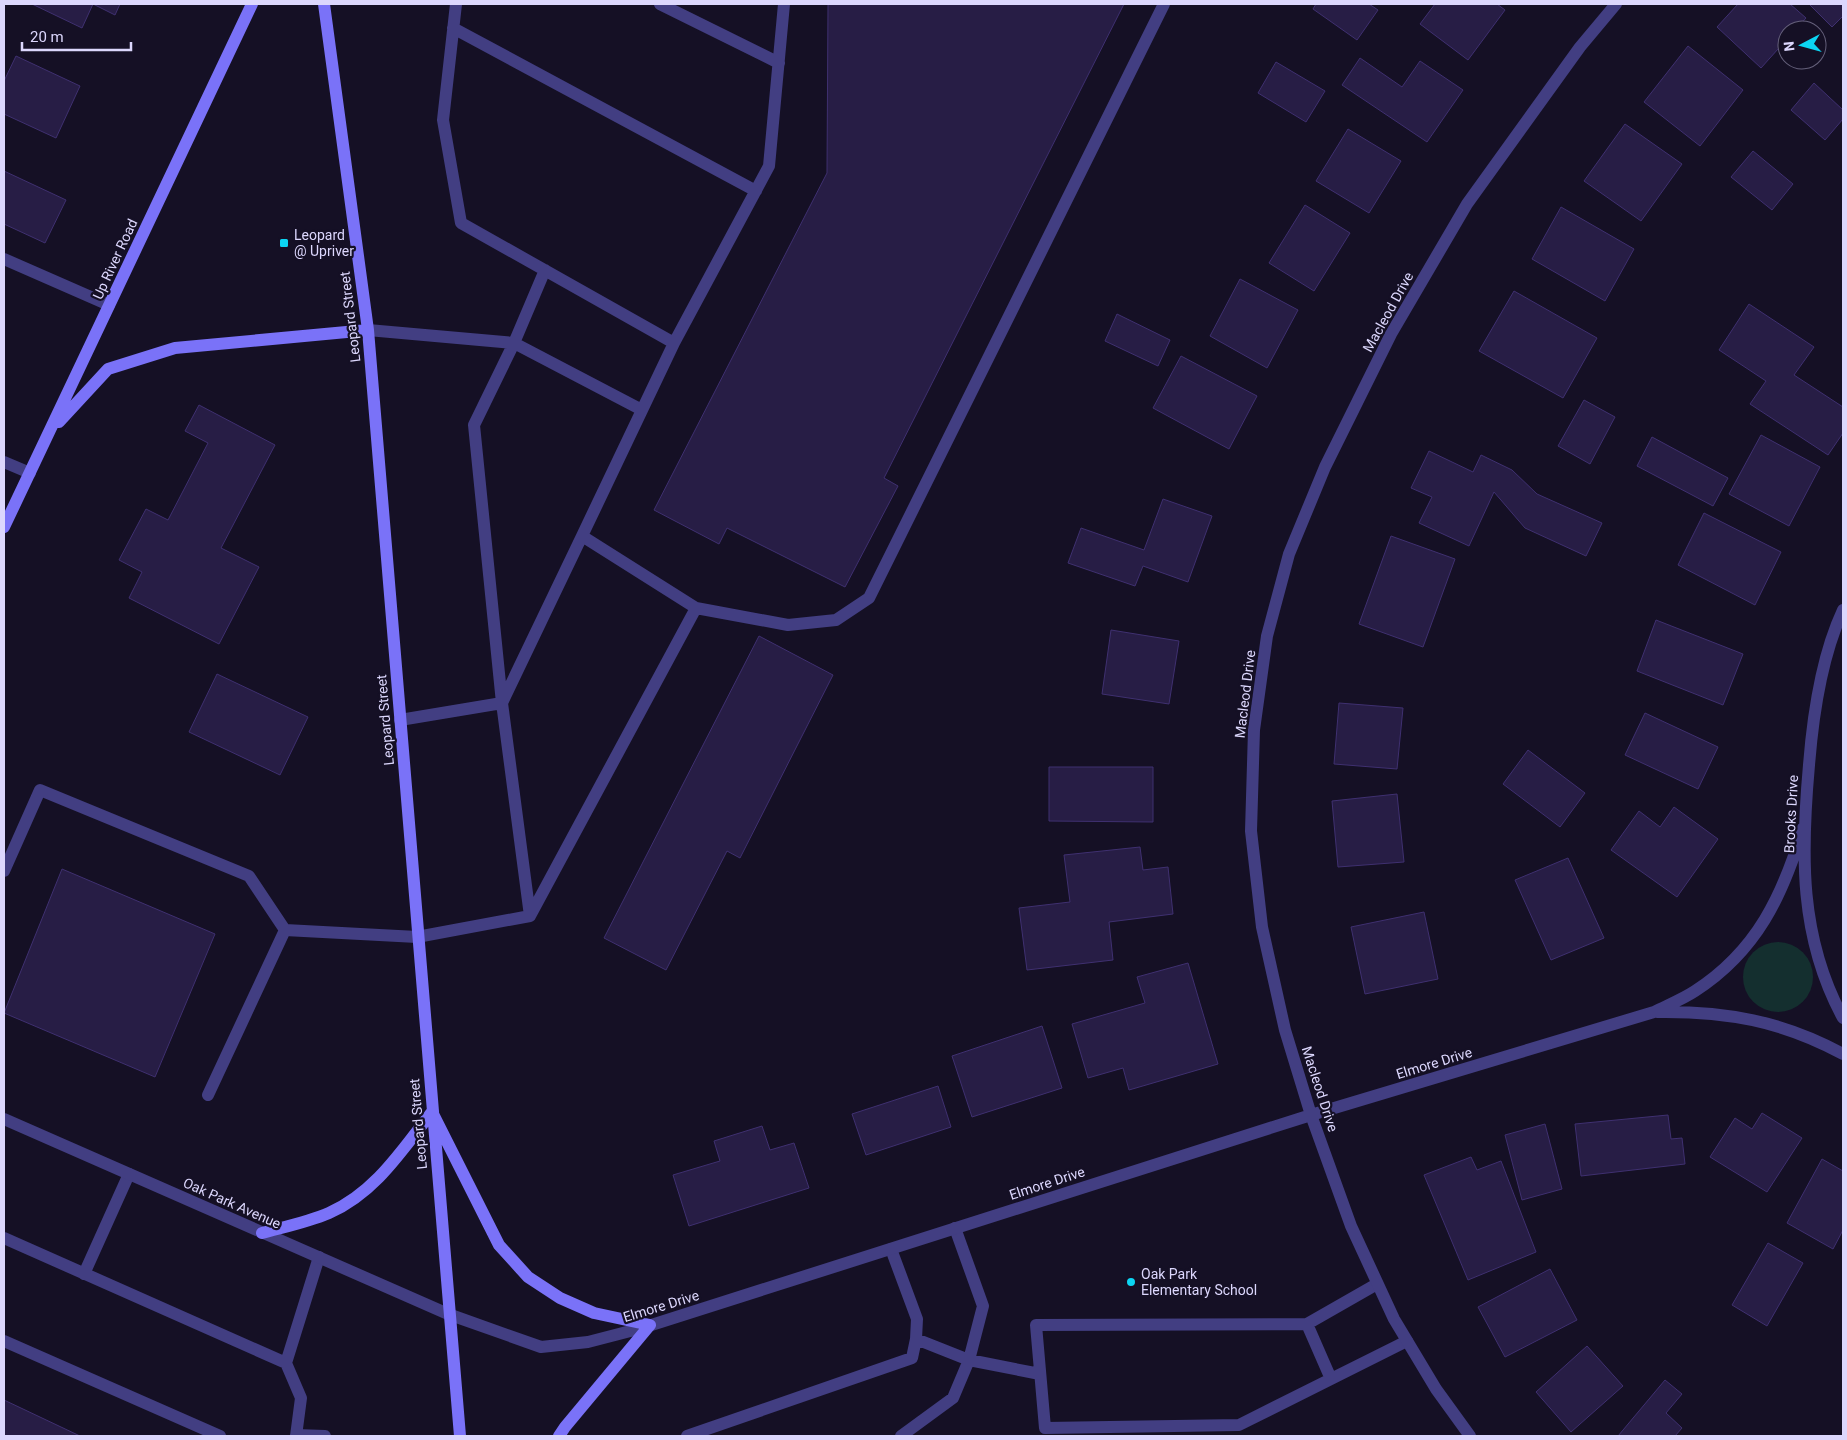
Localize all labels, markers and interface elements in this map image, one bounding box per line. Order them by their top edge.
scale bar [22,20,131,52]
north arrow [1777,20,1827,70]
text: 20 m [30,28,64,46]
text: N [1781,41,1798,52]
street label: Up River Road [89,216,141,302]
place label: Leopard @ Upriver [294,227,354,259]
marker: Leopard @ Upriver [278,237,290,249]
street label: Macleod Drive [1359,269,1417,355]
street label: Leopard Street [336,270,364,363]
street label: Macleod Drive [1232,649,1258,739]
street label: Leopard Street [373,673,397,766]
street label: Brooks Drive [1781,774,1801,854]
street label: Macleod Drive [1299,1044,1341,1134]
street label: Elmore Drive [1394,1044,1474,1082]
street label: Leopard Street [406,1077,430,1170]
street label: Elmore Drive [1007,1163,1087,1203]
street label: Oak Park Avenue [181,1174,283,1232]
place label: Oak Park Elementary School [1141,1266,1257,1298]
marker: Oak Park Elementary School [1125,1276,1137,1288]
street label: Elmore Drive [621,1287,701,1325]

